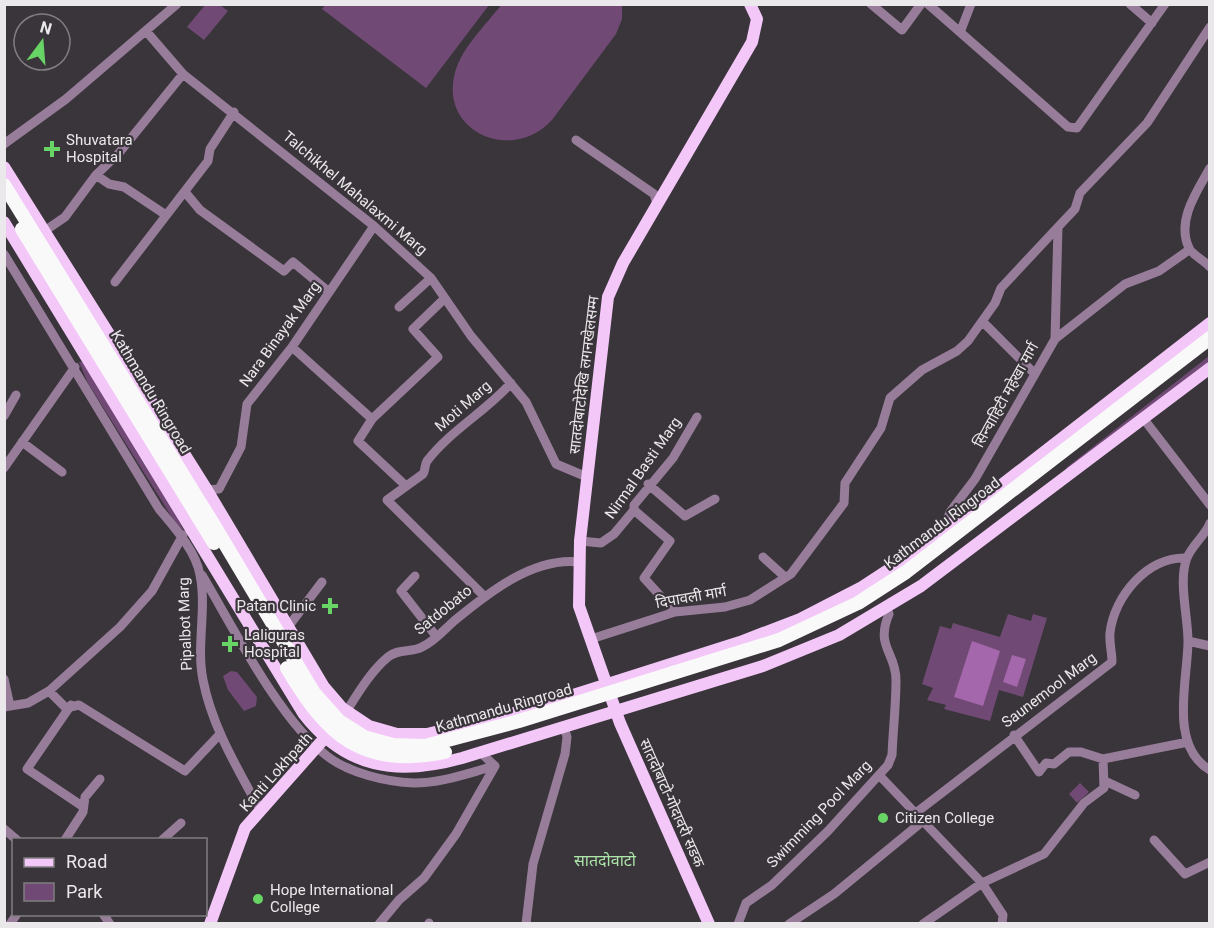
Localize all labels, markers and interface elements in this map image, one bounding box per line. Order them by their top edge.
north arrow [12,12,72,72]
text: N [38,17,54,39]
street label: Talchikhel Mahalaxmi Marg [279,127,431,259]
place label: Shuvatara Hospital [66,131,133,166]
marker: Shuvatara Hospital [43,140,61,158]
street label: Nara Binayak Marg [236,278,324,390]
street label: सातदोबाटोदेखि लगनखेलसम्म [565,294,603,455]
street label: Kathmandu Ringroad [107,327,195,457]
street label: सिन्चाहिटी महेखा मार्ग [970,338,1043,451]
street label: Moti Marg [431,377,495,435]
street label: Nirmal Basti Marg [601,414,685,522]
street label: Kathmandu Ringroad [880,474,1004,572]
street label: Pipalbot Marg [174,577,196,671]
street label: Satdobato [411,581,475,639]
street label: दिपावली मार्ग [654,582,729,612]
place label: Patan Clinic [237,597,316,615]
marker: Patan Clinic [321,597,339,615]
place label: Laliguras Hospital [244,626,305,661]
marker: Laliguras Hospital [221,635,239,653]
street label: Saunemool Marg [998,649,1100,731]
street label: Kathmandu Ringroad [434,680,574,736]
street label: Kanti Lokhpath [236,729,316,815]
street label: सातदोबाटो-गोदावरी सडक [636,736,709,870]
street label: Swimming Pool Marg [763,756,875,872]
place label: Citizen College [895,809,994,827]
marker: Citizen College [876,811,890,825]
legend [12,838,207,916]
text: Road [66,851,107,872]
district label: सातदोवाटो [574,851,637,870]
text: Park [66,881,103,902]
place label: Hope International College [270,881,393,916]
marker: Hope International College [251,892,265,906]

